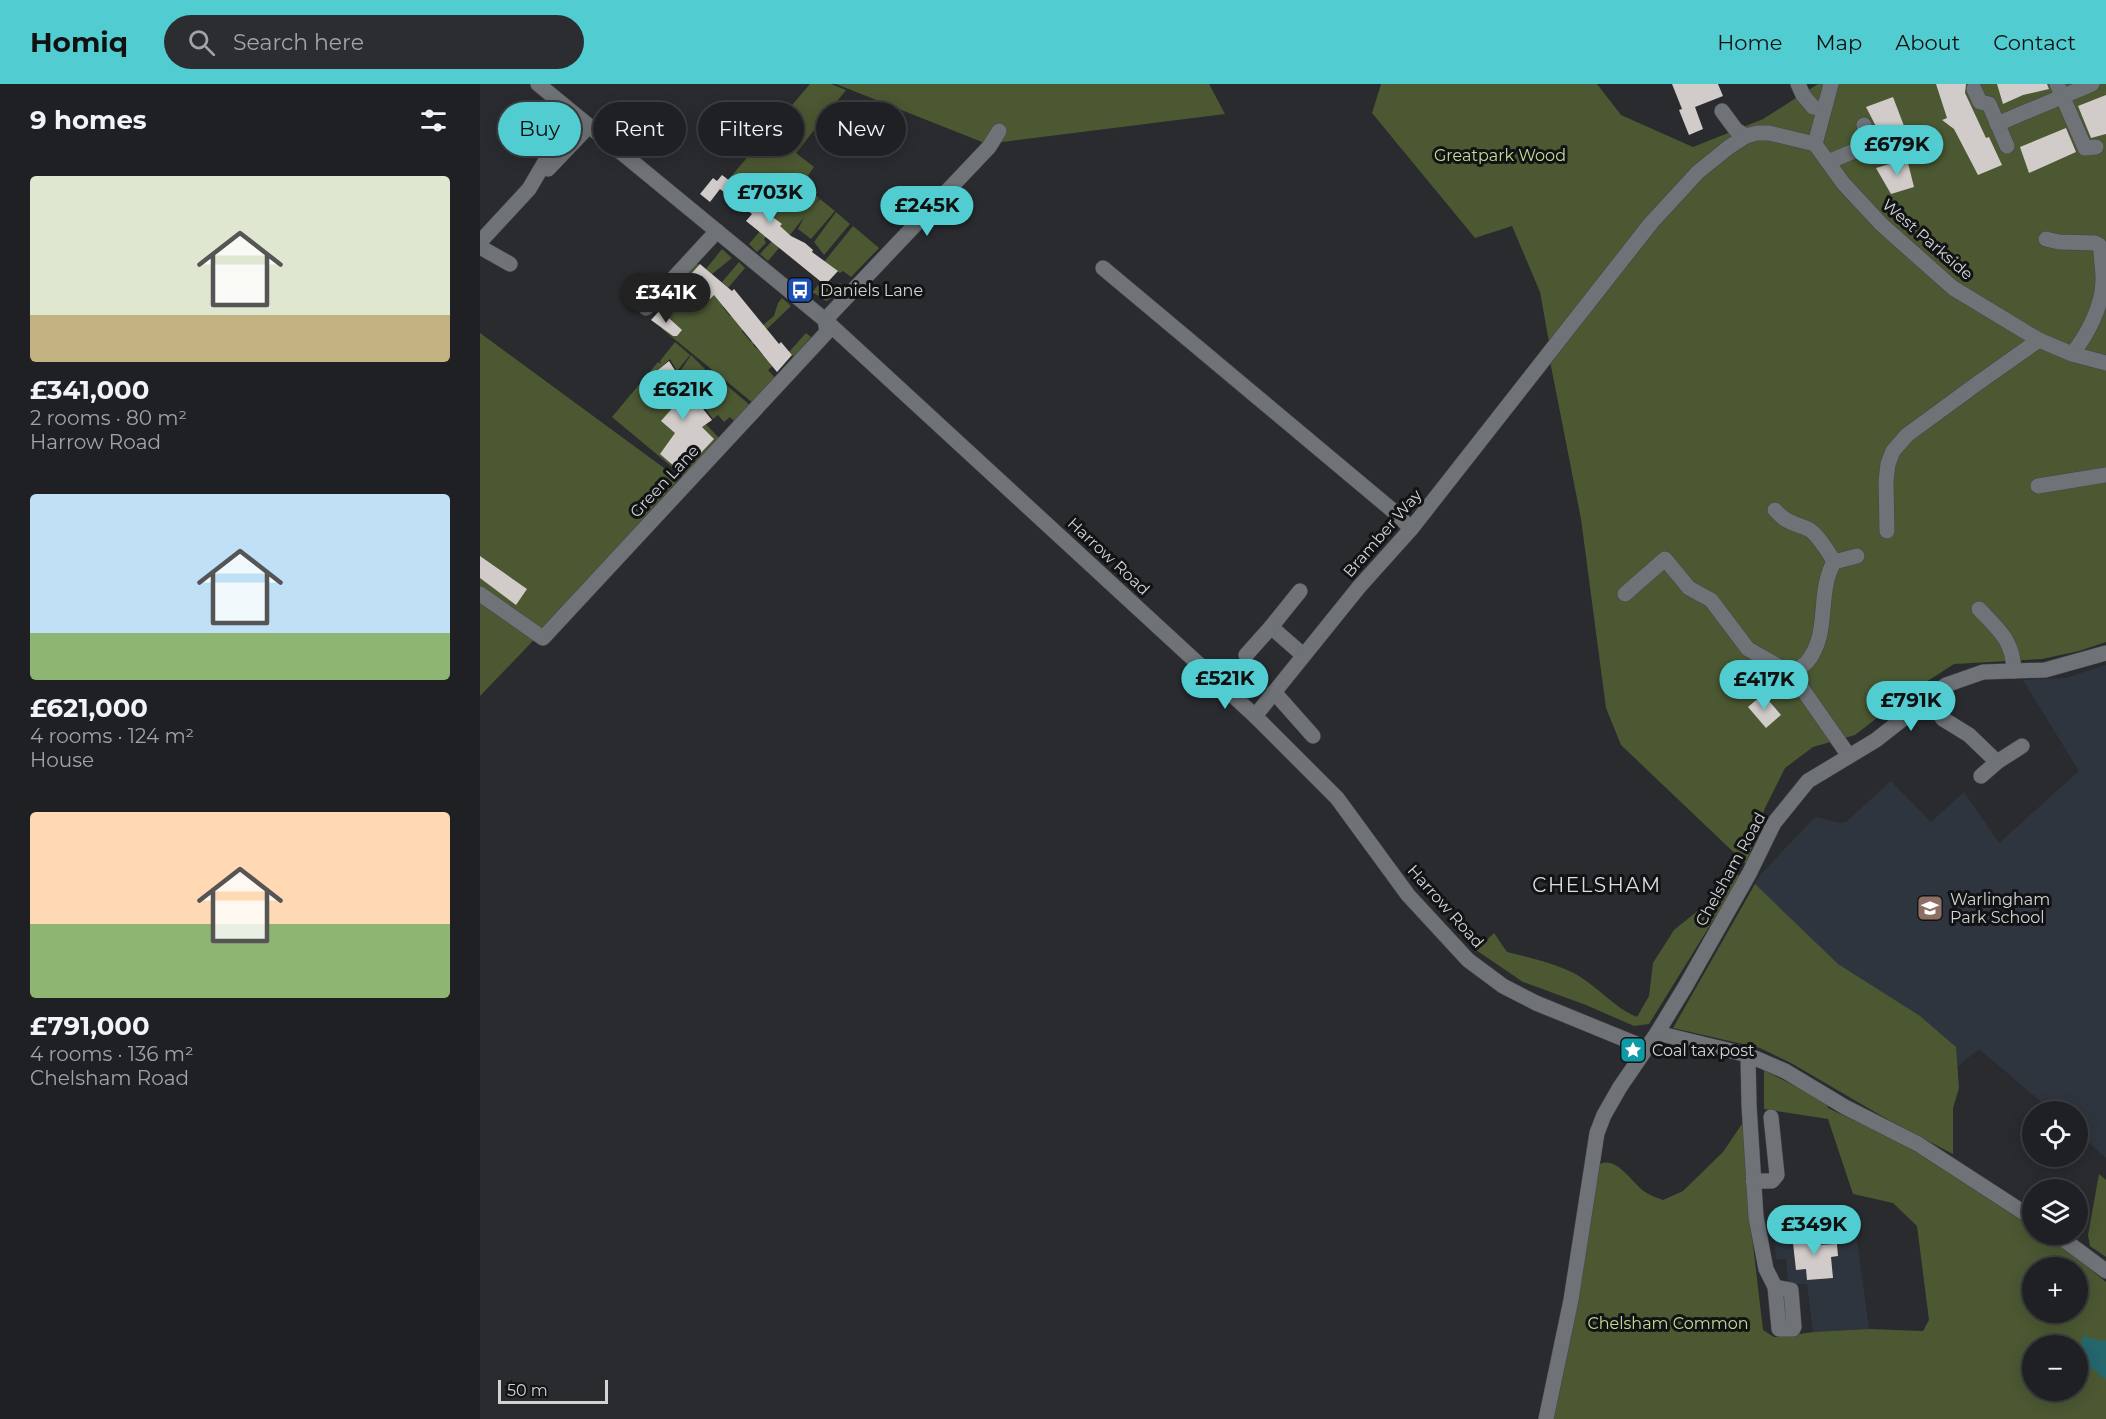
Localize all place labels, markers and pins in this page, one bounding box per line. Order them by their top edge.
pin: £679K [1855,125,1939,176]
pin: £703K [728,173,812,224]
pin: £245K [885,186,969,237]
pin: £341K [624,273,708,324]
bus stop icon: Daniels Lane [785,275,815,305]
place label: Daniels Lane [820,281,923,300]
pin: £621K [641,370,725,421]
pin: £521K [1183,659,1267,710]
pin: £417K [1722,660,1806,711]
pin: £791K [1869,681,1953,732]
place label: Warlingham Park School [1950,890,2050,927]
school or university icon: Warlingham Park School [1915,893,1945,923]
place icon: Coal tax post [1618,1035,1648,1065]
place label: Coal tax post [1652,1041,1755,1060]
pin: £349K [1772,1205,1856,1256]

